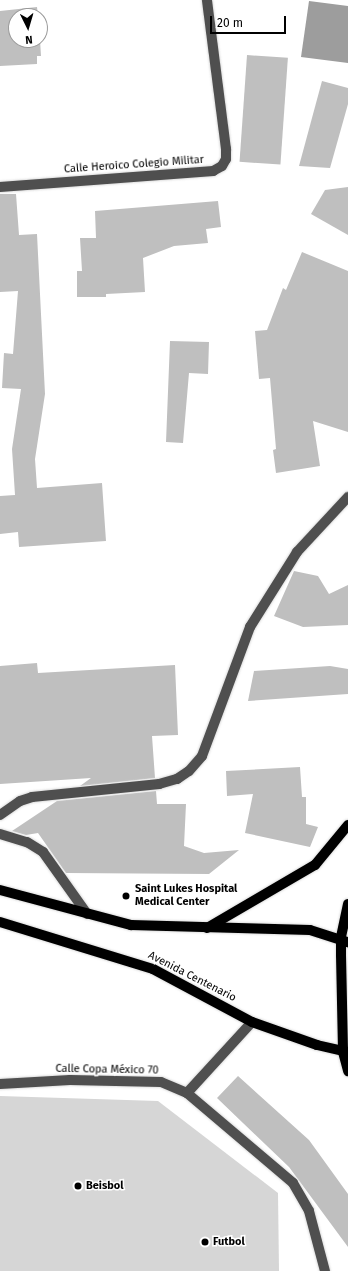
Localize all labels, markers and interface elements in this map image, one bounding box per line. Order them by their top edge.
north arrow [8,8,48,48]
scale bar [212,8,288,34]
text: 20 m [217,16,243,30]
text: N [25,33,33,46]
street label: Calle Heroico Colegio Militar [64,154,204,176]
place label: Saint Lukes Hospital Medical Center [135,883,237,909]
marker: Saint Lukes Hospital Medical Center [120,890,132,902]
street label: Avenida Centenario [146,949,238,1005]
street label: Calle Copa México 70 [55,1063,159,1077]
place label: Beisbol [86,1179,124,1193]
marker: Beisbol [73,1181,83,1191]
place label: Futbol [213,1235,245,1249]
marker: Futbol [200,1237,210,1247]

